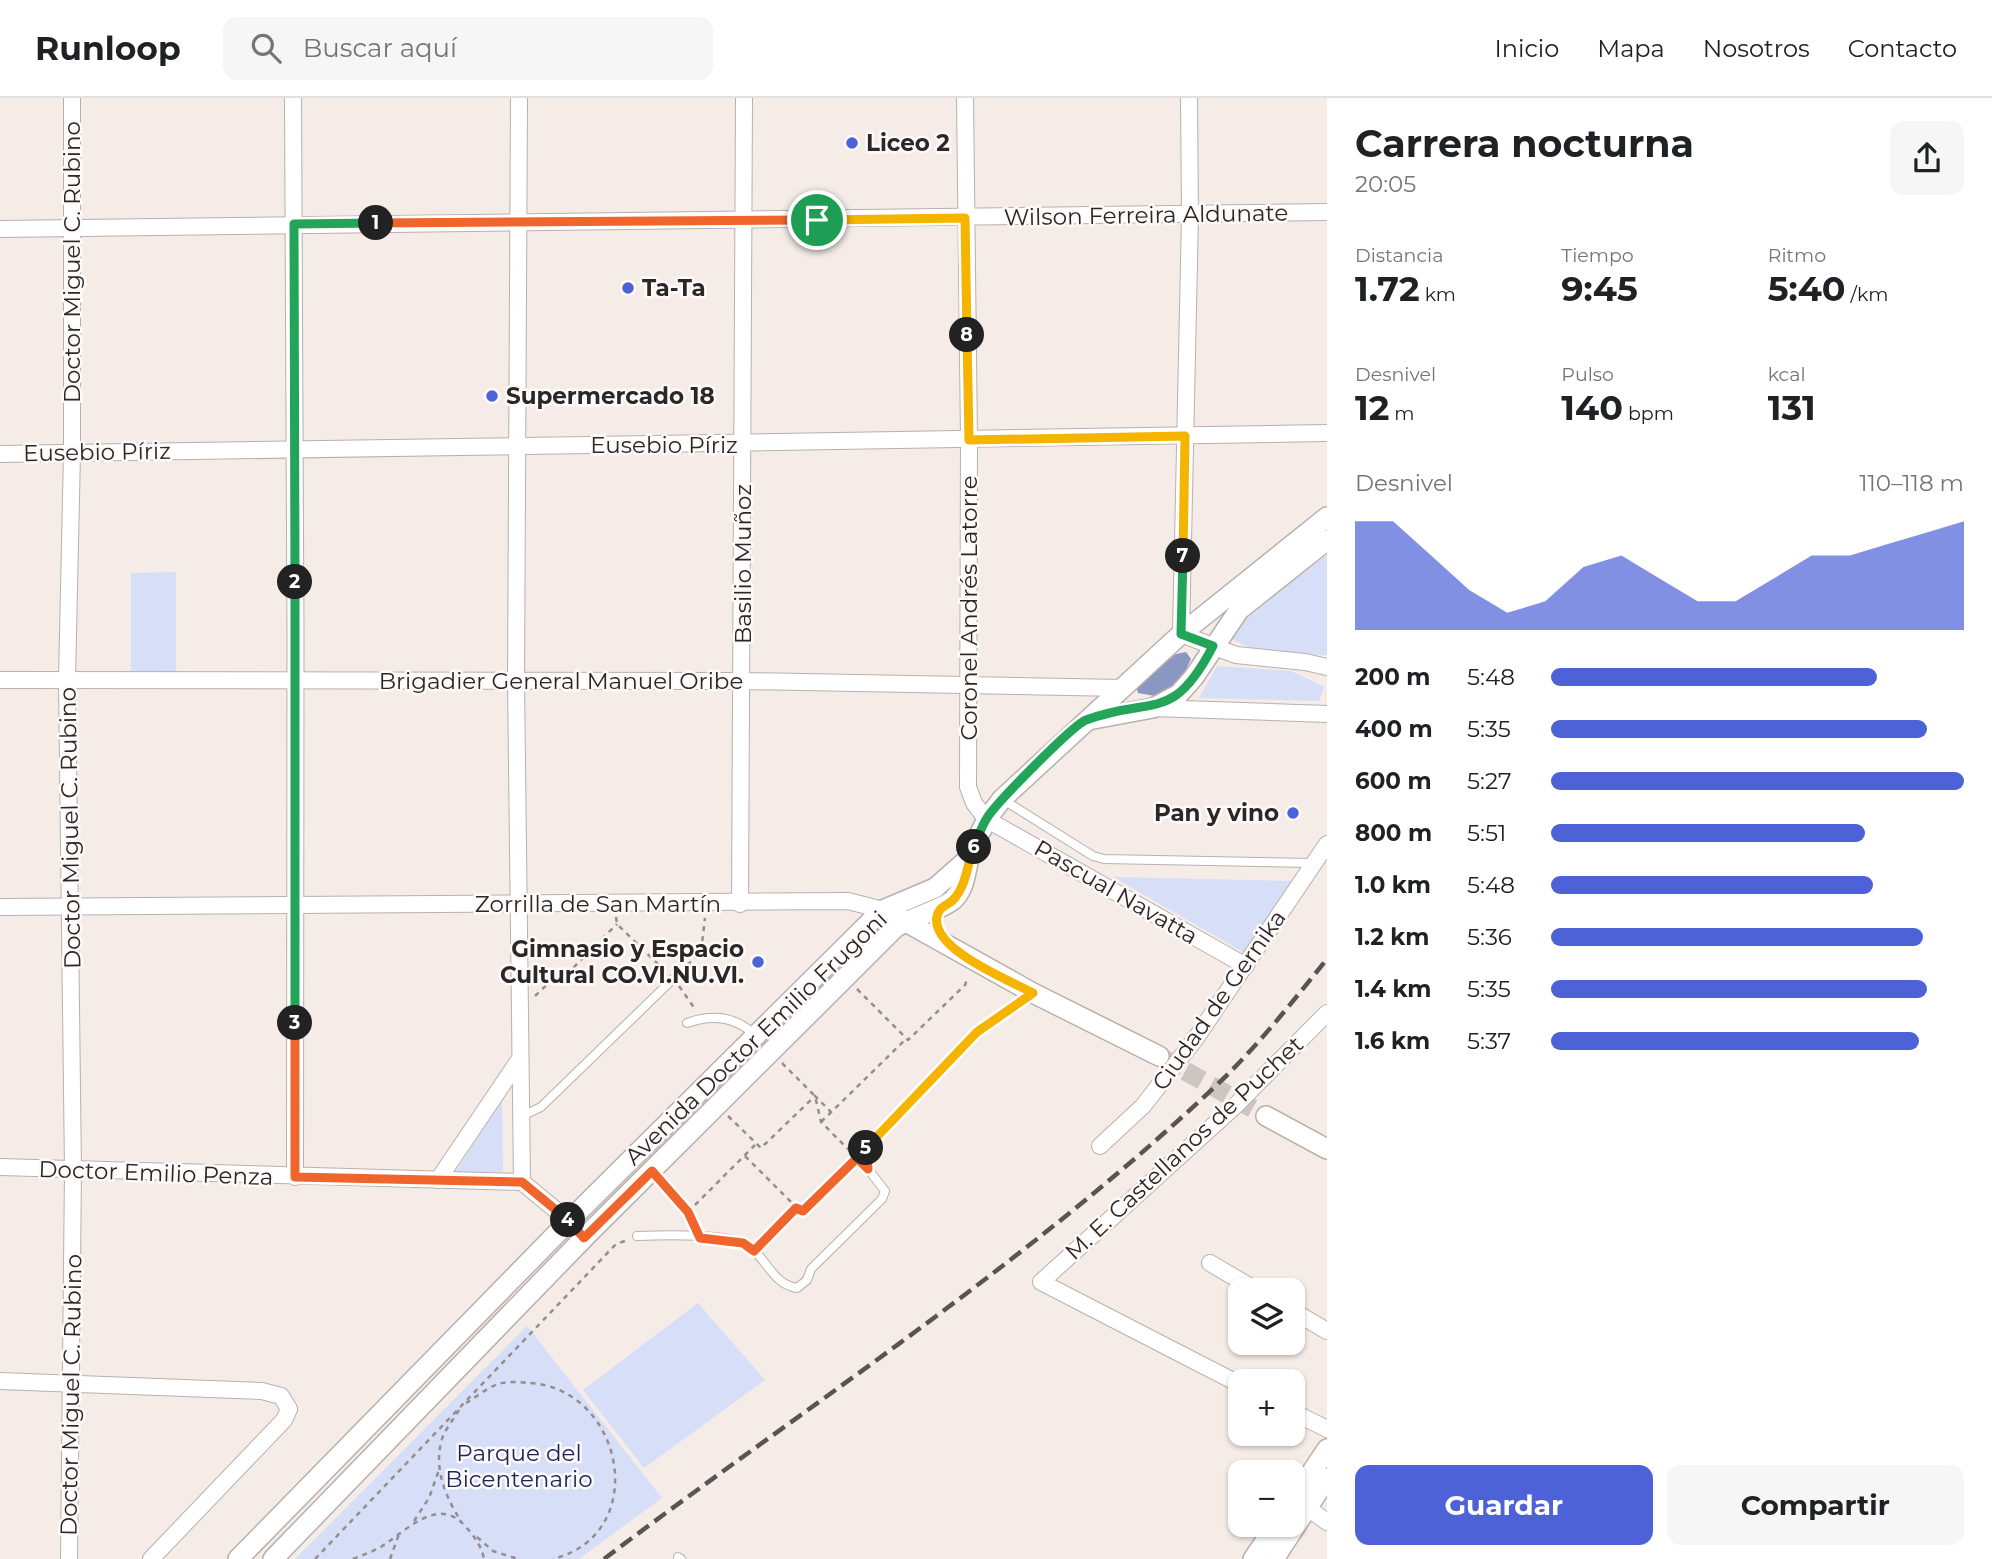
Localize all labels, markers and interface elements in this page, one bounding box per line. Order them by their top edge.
search box [223,17,713,80]
text: Runloop [35,28,181,68]
icon: search [247,29,285,67]
text: Buscar aquí [303,32,457,64]
text: Inicio [1494,34,1559,63]
text: Mapa [1597,34,1665,63]
text: Nosotros [1703,34,1810,63]
text: Contacto [1848,34,1957,63]
text: Carrera nocturna [1355,120,1694,167]
street label: Doctor Miguel C. Rubino [58,121,86,403]
button: share [1890,121,1964,195]
place label: Liceo 2 [866,129,950,157]
marker: Liceo 2 [844,135,860,151]
text: 20:05 [1355,170,1416,198]
pin [787,190,847,250]
street label: Wilson Ferreira Aldunate [1004,199,1288,231]
icon: arrive [798,201,836,239]
pin: 1 [358,206,394,240]
text: 1 [372,211,379,234]
text: Distancia [1355,244,1443,267]
text: Tiempo [1561,244,1634,267]
text: Ritmo [1768,244,1826,267]
text: 1.72 [1355,267,1420,310]
text: 9:45 [1561,267,1638,310]
text: 5:40 [1768,267,1846,310]
place label: Ta-Ta [642,274,706,302]
marker: Ta-Ta [620,280,636,296]
text: km [1420,283,1456,306]
text: /km [1846,283,1888,306]
pin: 8 [950,317,984,352]
text: 8 [960,323,973,346]
text: Desnivel [1355,363,1436,386]
text: Pulso [1561,363,1614,386]
text: kcal [1768,363,1806,386]
place label: Supermercado 18 [506,382,715,410]
text: 12 [1355,386,1389,429]
text: 140 [1561,386,1623,429]
text: 131 [1768,386,1816,429]
marker: Supermercado 18 [484,388,500,404]
text: m [1389,402,1415,425]
text: bpm [1623,402,1674,425]
street label: Eusebio Píriz [590,431,738,459]
street label: Eusebio Píriz [23,437,171,467]
text: Desnivel [1355,469,1453,497]
text: 110–118 m [1859,469,1964,497]
street label: Coronel Andrés Latorre [955,475,983,741]
street label: Basilio Muñoz [729,484,757,644]
pin: 7 [1166,538,1200,574]
text: 7 [1177,544,1188,567]
pin: 2 [278,564,312,600]
text: 2 [289,570,300,593]
text: 200 m [1355,663,1430,691]
text: 5:48 [1467,663,1515,691]
street label: Brigadier General Manuel Oribe [379,667,743,695]
street label: Doctor Miguel C. Rubino [54,687,86,969]
text: 400 m [1355,715,1433,743]
text: 5:35 [1467,715,1511,743]
text: 600 m [1355,767,1432,795]
text: 5:27 [1467,767,1511,795]
place label: Pan y vino [1154,799,1279,827]
marker: Pan y vino [1285,805,1301,821]
text: 800 m [1355,819,1432,847]
text: 5:51 [1467,819,1506,847]
pin: 6 [956,830,992,864]
street label: Pascual Navatta [1029,834,1203,950]
text: 6 [967,835,980,858]
text: 1.0 km [1355,871,1431,899]
text: 5:48 [1467,871,1515,899]
street label: Zorrilla de San Martín [475,890,721,918]
street label: Ciudad de Gernika [1146,904,1292,1096]
street label: Avenida Doctor Emilio Frugoni [619,905,893,1171]
text: 1.2 km [1355,923,1429,951]
text: 5:36 [1467,923,1512,951]
place label: Gimnasio y Espacio Cultural CO.VI.NU.VI. [500,935,744,989]
marker: Gimnasio y Espacio Cultural CO.VI.NU.VI. [750,954,766,970]
text: 1.4 km [1355,975,1432,1003]
text: 5:35 [1467,975,1511,1003]
pin: 3 [278,1006,312,1040]
text: 3 [289,1011,300,1034]
text: 1.6 km [1355,1027,1430,1055]
text: 5:37 [1467,1027,1511,1055]
street label: M. E. Castellanos de Puchet [1059,1030,1309,1266]
pin: 5 [848,1130,884,1166]
text: 5 [860,1136,871,1159]
street label: Doctor Emilio Penza [38,1155,274,1191]
pin: 4 [550,1202,586,1238]
text: 4 [561,1208,574,1231]
street label: Doctor Miguel C. Rubino [55,1254,87,1536]
map controls [1228,1278,1305,1537]
button: layers [1228,1278,1305,1355]
button: + [1228,1369,1305,1446]
park label: Parque del Bicentenario [445,1439,593,1493]
button: − [1228,1460,1305,1537]
button: Guardar [1355,1465,1653,1545]
button: Compartir [1667,1465,1964,1545]

